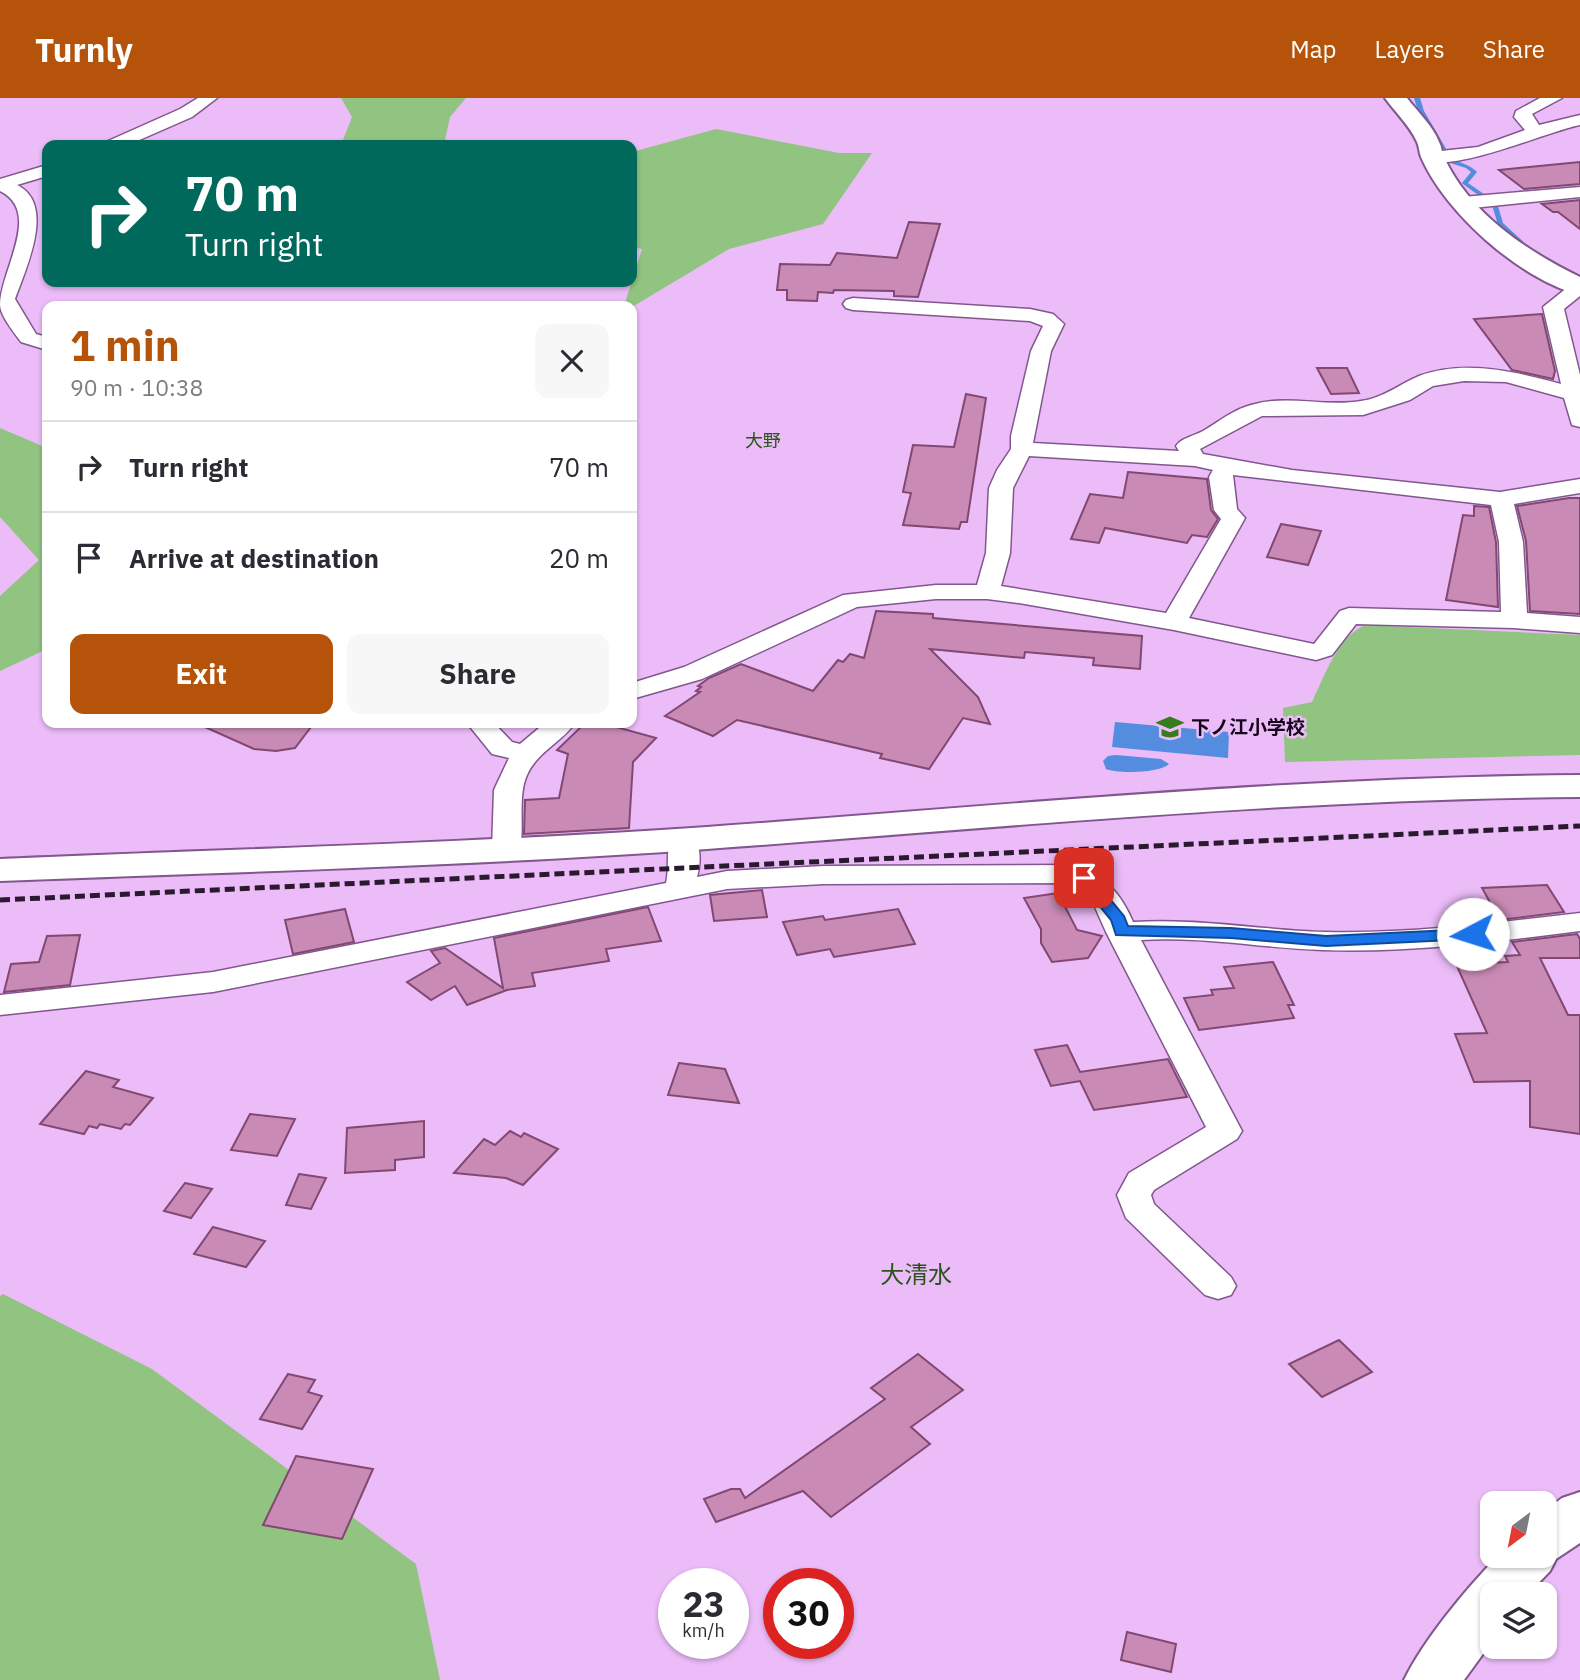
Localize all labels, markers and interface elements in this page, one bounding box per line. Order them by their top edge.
text: Turnly [35,28,133,71]
text: Map [1290,33,1337,65]
text: Layers [1375,33,1445,65]
text: Share [1483,33,1545,65]
text: 70 m [185,161,299,224]
icon: right [70,168,161,259]
text: Turn right [185,223,323,265]
text: 1 min [70,318,180,373]
button: close [535,324,609,398]
text: 90 m · 10:38 [70,372,203,402]
district label: 大野 [745,429,781,452]
icon: right [70,448,108,486]
text: Turn right [129,450,248,484]
text: 70 m [549,450,609,484]
icon: arrive [70,539,108,577]
text: Arrive at destination [129,541,379,575]
text: 20 m [549,541,609,575]
button: Exit [70,634,333,714]
button: Share [347,634,609,714]
school or university icon: 下ノ江小学校 [1155,712,1185,742]
place label: 下ノ江小学校 [1191,715,1305,739]
pin [1054,848,1114,908]
icon: arrive [1065,859,1103,897]
position arrow [1436,897,1510,971]
district label: 大清水 [880,1258,952,1290]
north arrow [1480,1491,1558,1568]
map controls [1480,1491,1557,1659]
speed limit sign: 30 [763,1568,854,1659]
text: 23 [682,1581,725,1627]
button: layers [1480,1582,1557,1659]
text: km/h [682,1619,725,1642]

